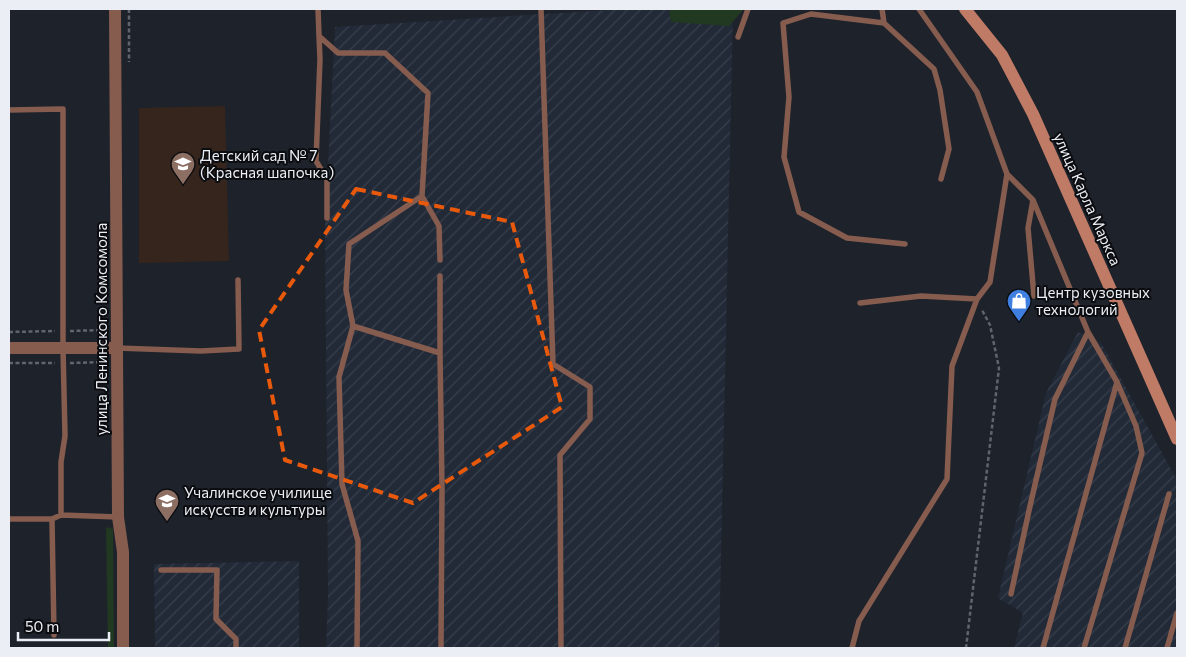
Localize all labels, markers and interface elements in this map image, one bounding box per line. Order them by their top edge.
street label: улица Карла Маркса [1051,130,1125,268]
place label: Детский сад № 7 (Красная шапочка) [200,146,334,181]
school or university icon: Детский сад № 7 (Красная шапочка) [170,151,196,185]
street label: улица Ленинского Комсомола [92,223,110,435]
place label: Центр кузовных технологий [1036,283,1150,318]
shop icon: Центр кузовных технологий [1006,288,1032,322]
place label: Учалинское училище искусств и культуры [184,483,332,518]
school or university icon: Учалинское училище искусств и культуры [154,488,180,522]
scale bar [18,610,109,642]
text: 50 m [25,617,59,635]

